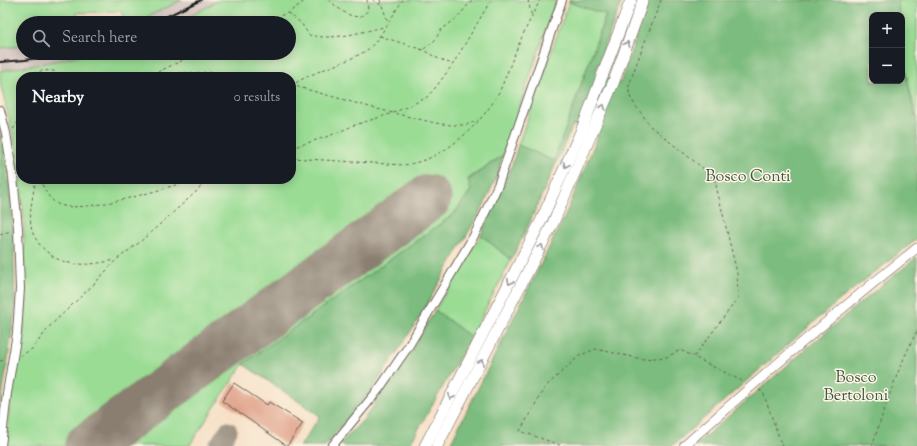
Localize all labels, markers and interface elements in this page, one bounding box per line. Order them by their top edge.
map controls [869,12,905,84]
button: + [869,12,905,48]
search box [16,16,296,60]
icon: search [30,27,52,49]
text: Search here [62,28,137,49]
one-way arrow [622,41,631,48]
button: − [869,48,905,84]
text: Nearby [32,86,84,110]
text: 0 results [234,89,280,107]
one-way arrow [599,104,607,111]
one-way arrow [563,161,571,168]
park label: Bosco Conti [705,166,791,189]
one-way arrow [536,243,544,251]
one-way arrow [507,278,515,285]
one-way arrow [476,359,484,366]
park label: Bosco Bertoloni [824,367,889,408]
one-way arrow [448,393,455,401]

